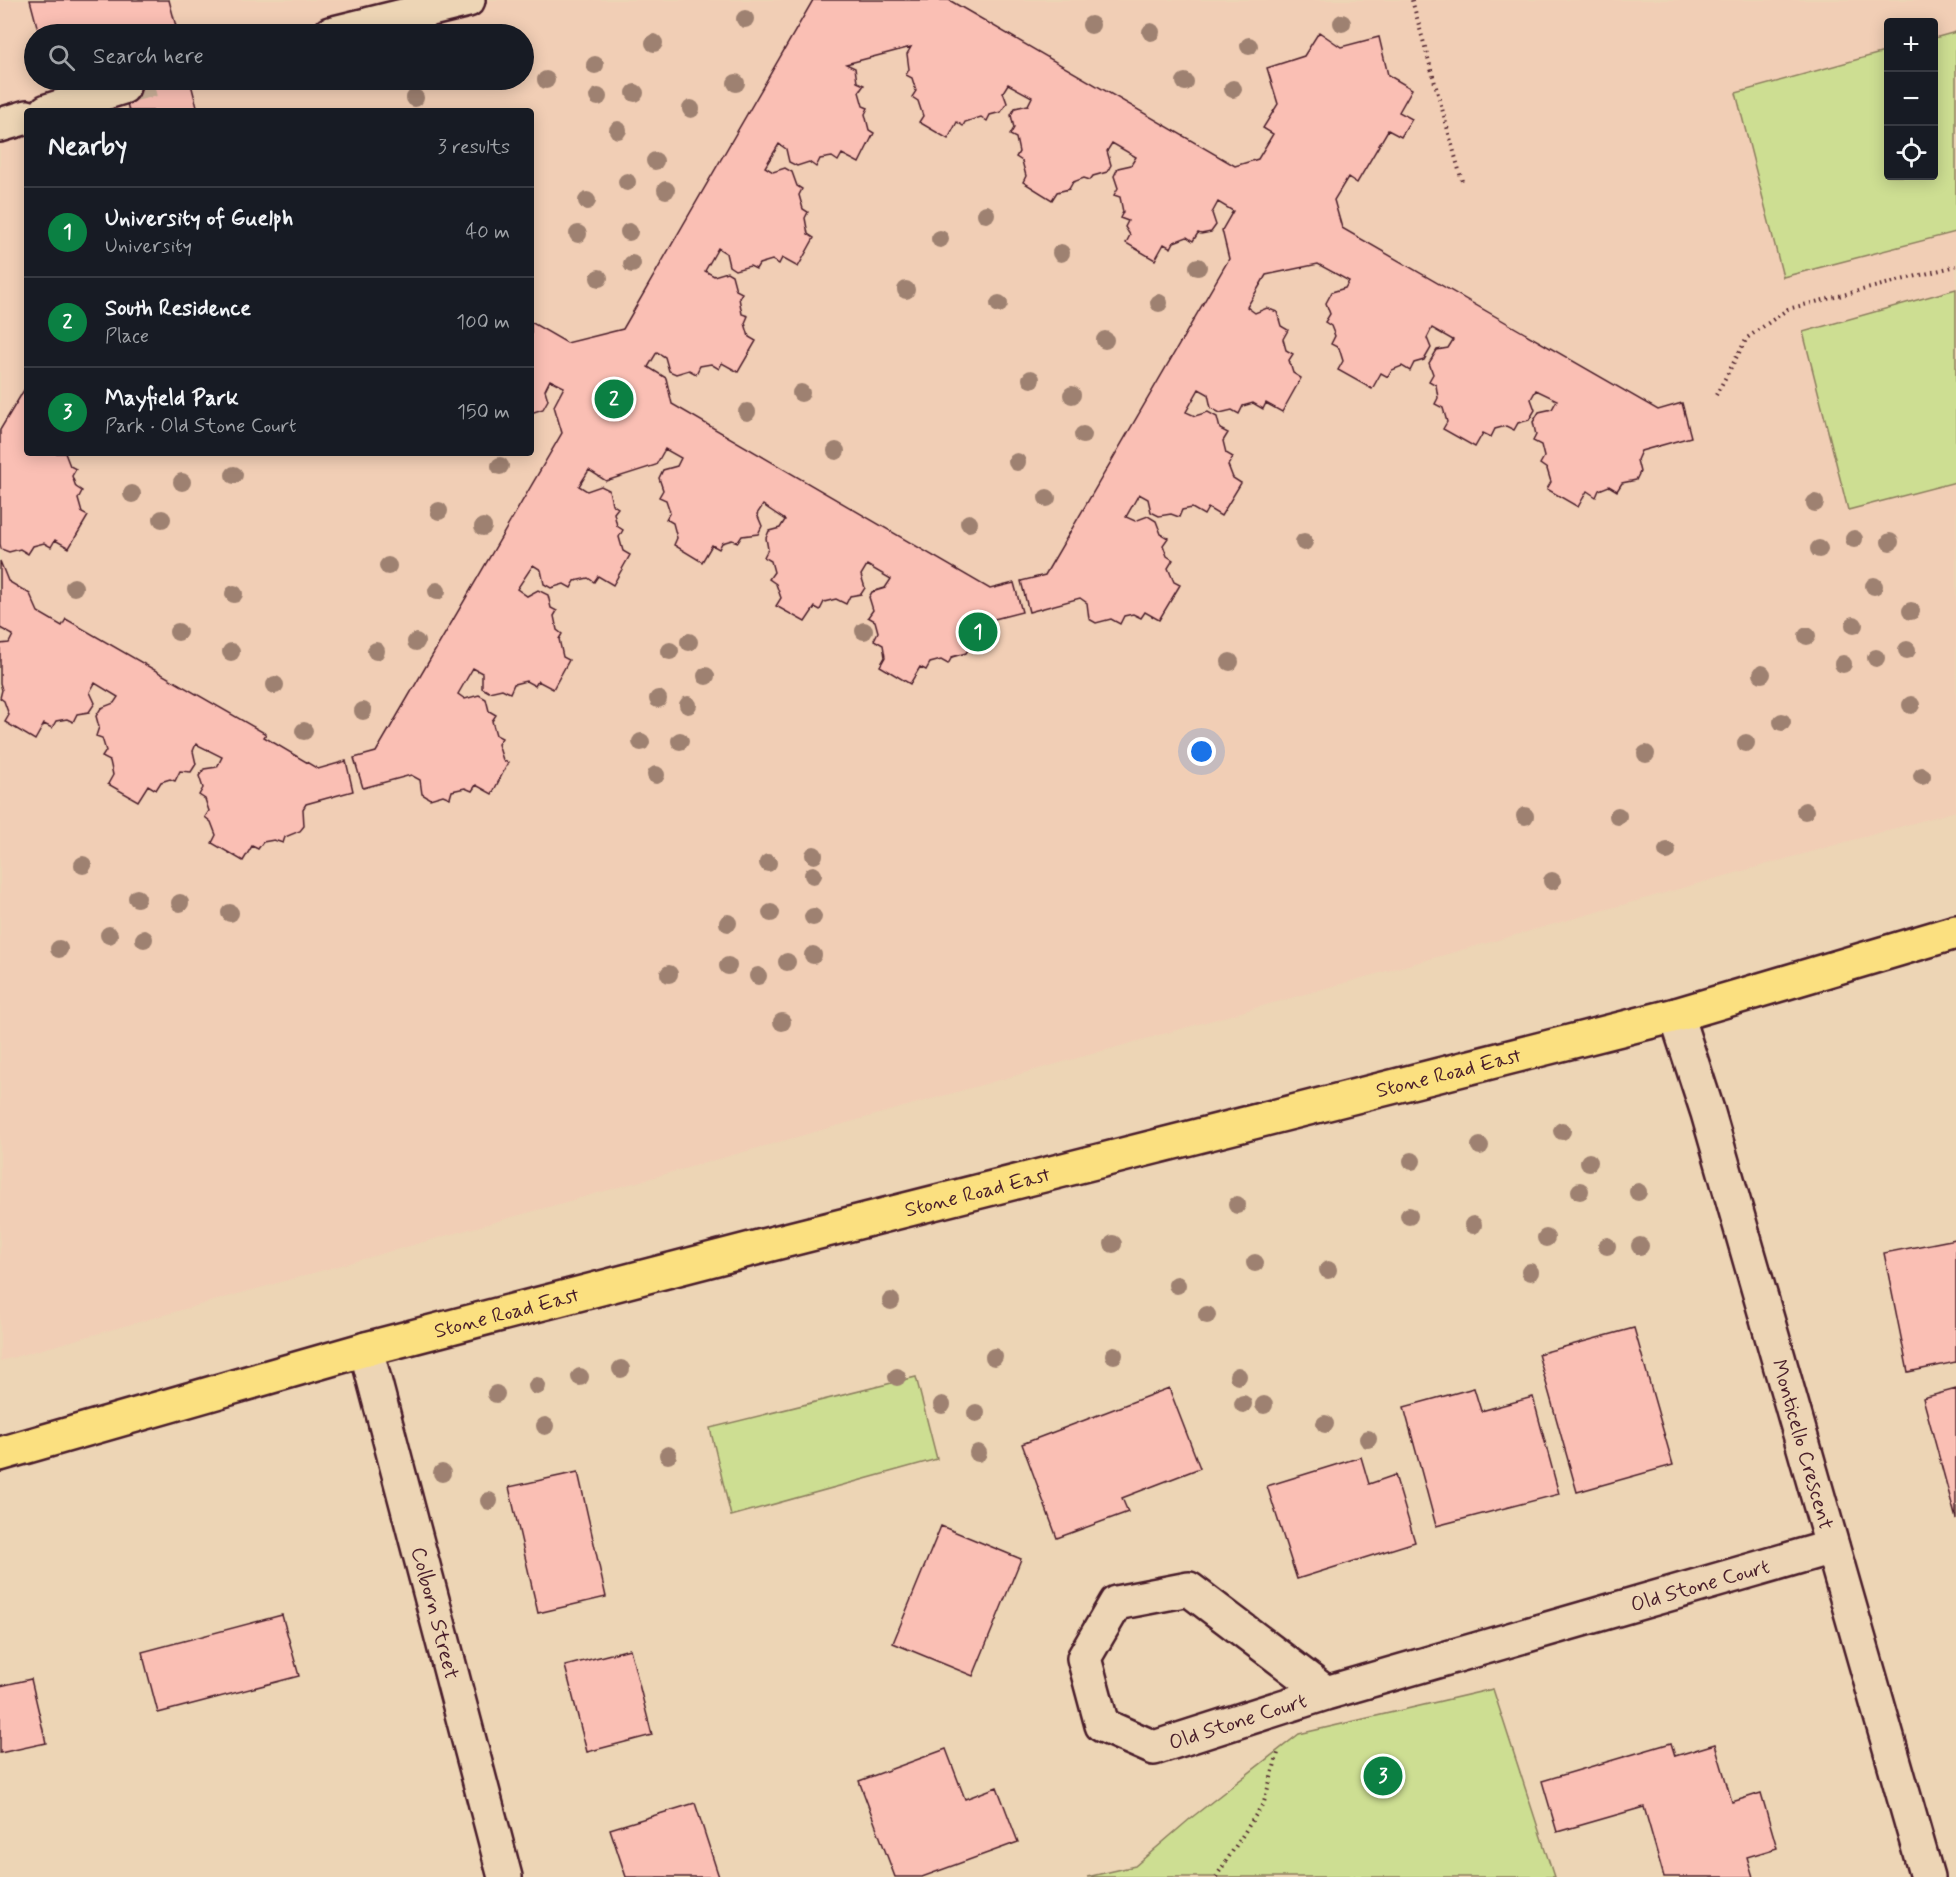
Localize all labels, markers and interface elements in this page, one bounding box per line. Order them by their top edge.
map controls [1884,18,1938,180]
button: + [1884,18,1938,72]
search box [24,24,534,90]
icon: search [45,41,78,74]
text: Search here [93,43,204,71]
button: − [1884,72,1938,126]
button: locate [1884,126,1938,180]
text: Nearby [48,130,127,164]
text: 3 results [438,134,510,161]
text: University of Guelph [105,205,293,233]
text: 1 [63,219,72,246]
text: 40 m [466,219,510,246]
text: University [105,233,192,260]
text: South Residence [105,295,251,323]
text: 2 [63,309,72,336]
text: 100 m [456,309,510,336]
text: Place [105,323,149,350]
pin: 2 [594,376,634,422]
text: Mayfield Park [105,385,239,413]
text: 3 [63,399,72,426]
text: 150 m [457,399,510,426]
text: Park · Old Stone Court [105,413,297,440]
pin: 1 [958,610,998,654]
your location [1187,737,1216,766]
street label: Stone Road East [1373,1042,1525,1105]
street label: Stone Road East [902,1161,1054,1225]
street label: Stone Road East [431,1281,583,1346]
street label: Monticello Crescent [1764,1356,1840,1533]
street label: Colborn Street [404,1544,465,1683]
street label: Old Stone Court [1627,1553,1773,1619]
street label: Old Stone Court [1165,1687,1311,1757]
pin: 3 [1364,1754,1402,1798]

